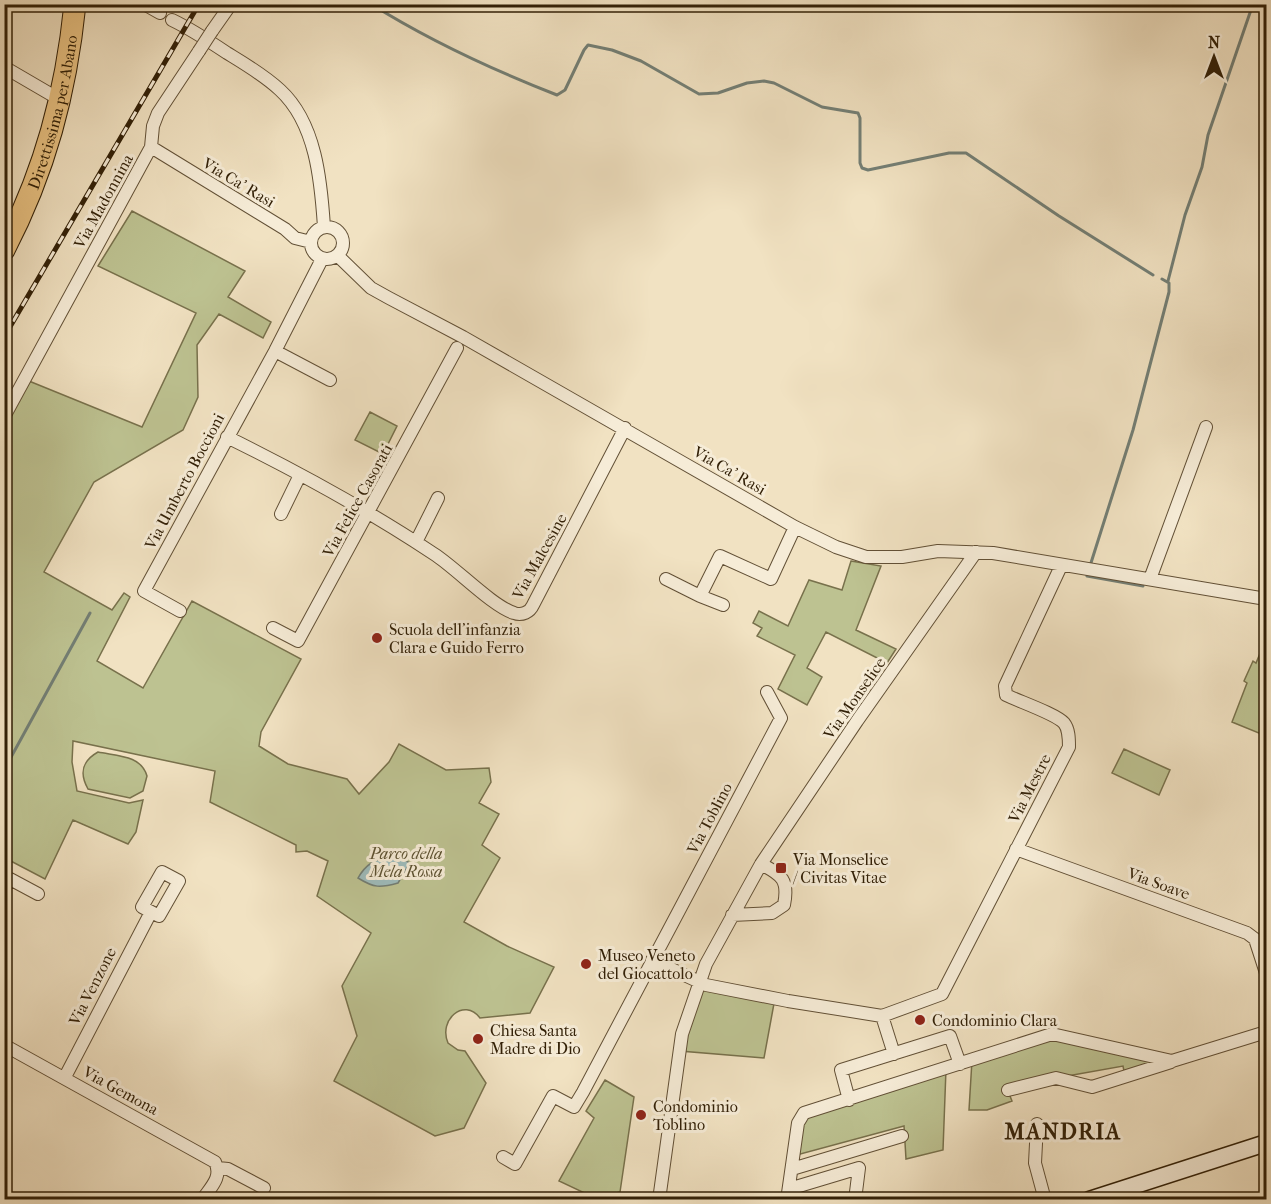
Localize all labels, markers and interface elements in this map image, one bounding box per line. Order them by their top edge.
north arrow [1184,27,1244,87]
text: N [1208,33,1221,52]
street label: Direttissima per Abano [24,34,81,192]
street label: Via Madonnina [69,150,137,253]
street label: Via Ca' Rasi [198,153,278,211]
street label: Via Umberto Boccioni [140,410,228,553]
street label: Via Felice Casorati [318,440,397,561]
street label: Via Ca' Rasi [689,442,770,499]
street label: Via Malcesine [508,510,571,603]
place label: Scuola dell'infanzia Clara e Guido Ferro [389,620,524,657]
marker: Scuola dell'infanzia Clara e Guido Ferro [370,631,384,645]
street label: Via Monselice [819,654,890,744]
street label: Via Mestre [1004,751,1055,827]
street label: Via Toblino [682,779,736,858]
park label: Parco della Mela Rossa [369,844,442,881]
place label: Via Monselice / Civitas Vitae [792,850,889,887]
marker: Via Monselice / Civitas Vitae [774,861,788,875]
street label: Via Soave [1124,863,1193,904]
street label: Via Venzone [64,944,120,1029]
place label: Museo Veneto del Giocattolo [598,946,695,983]
marker: Museo Veneto del Giocattolo [579,957,593,971]
place label: Condominio Clara [932,1011,1058,1030]
marker: Condominio Clara [913,1013,927,1027]
place label: Chiesa Santa Madre di Dio [490,1021,581,1058]
marker: Chiesa Santa Madre di Dio [471,1032,485,1046]
street label: Via Gemona [79,1061,162,1119]
place label: Condominio Toblino [653,1097,738,1134]
marker: Condominio Toblino [634,1108,648,1122]
district label: MANDRIA [1004,1119,1121,1145]

